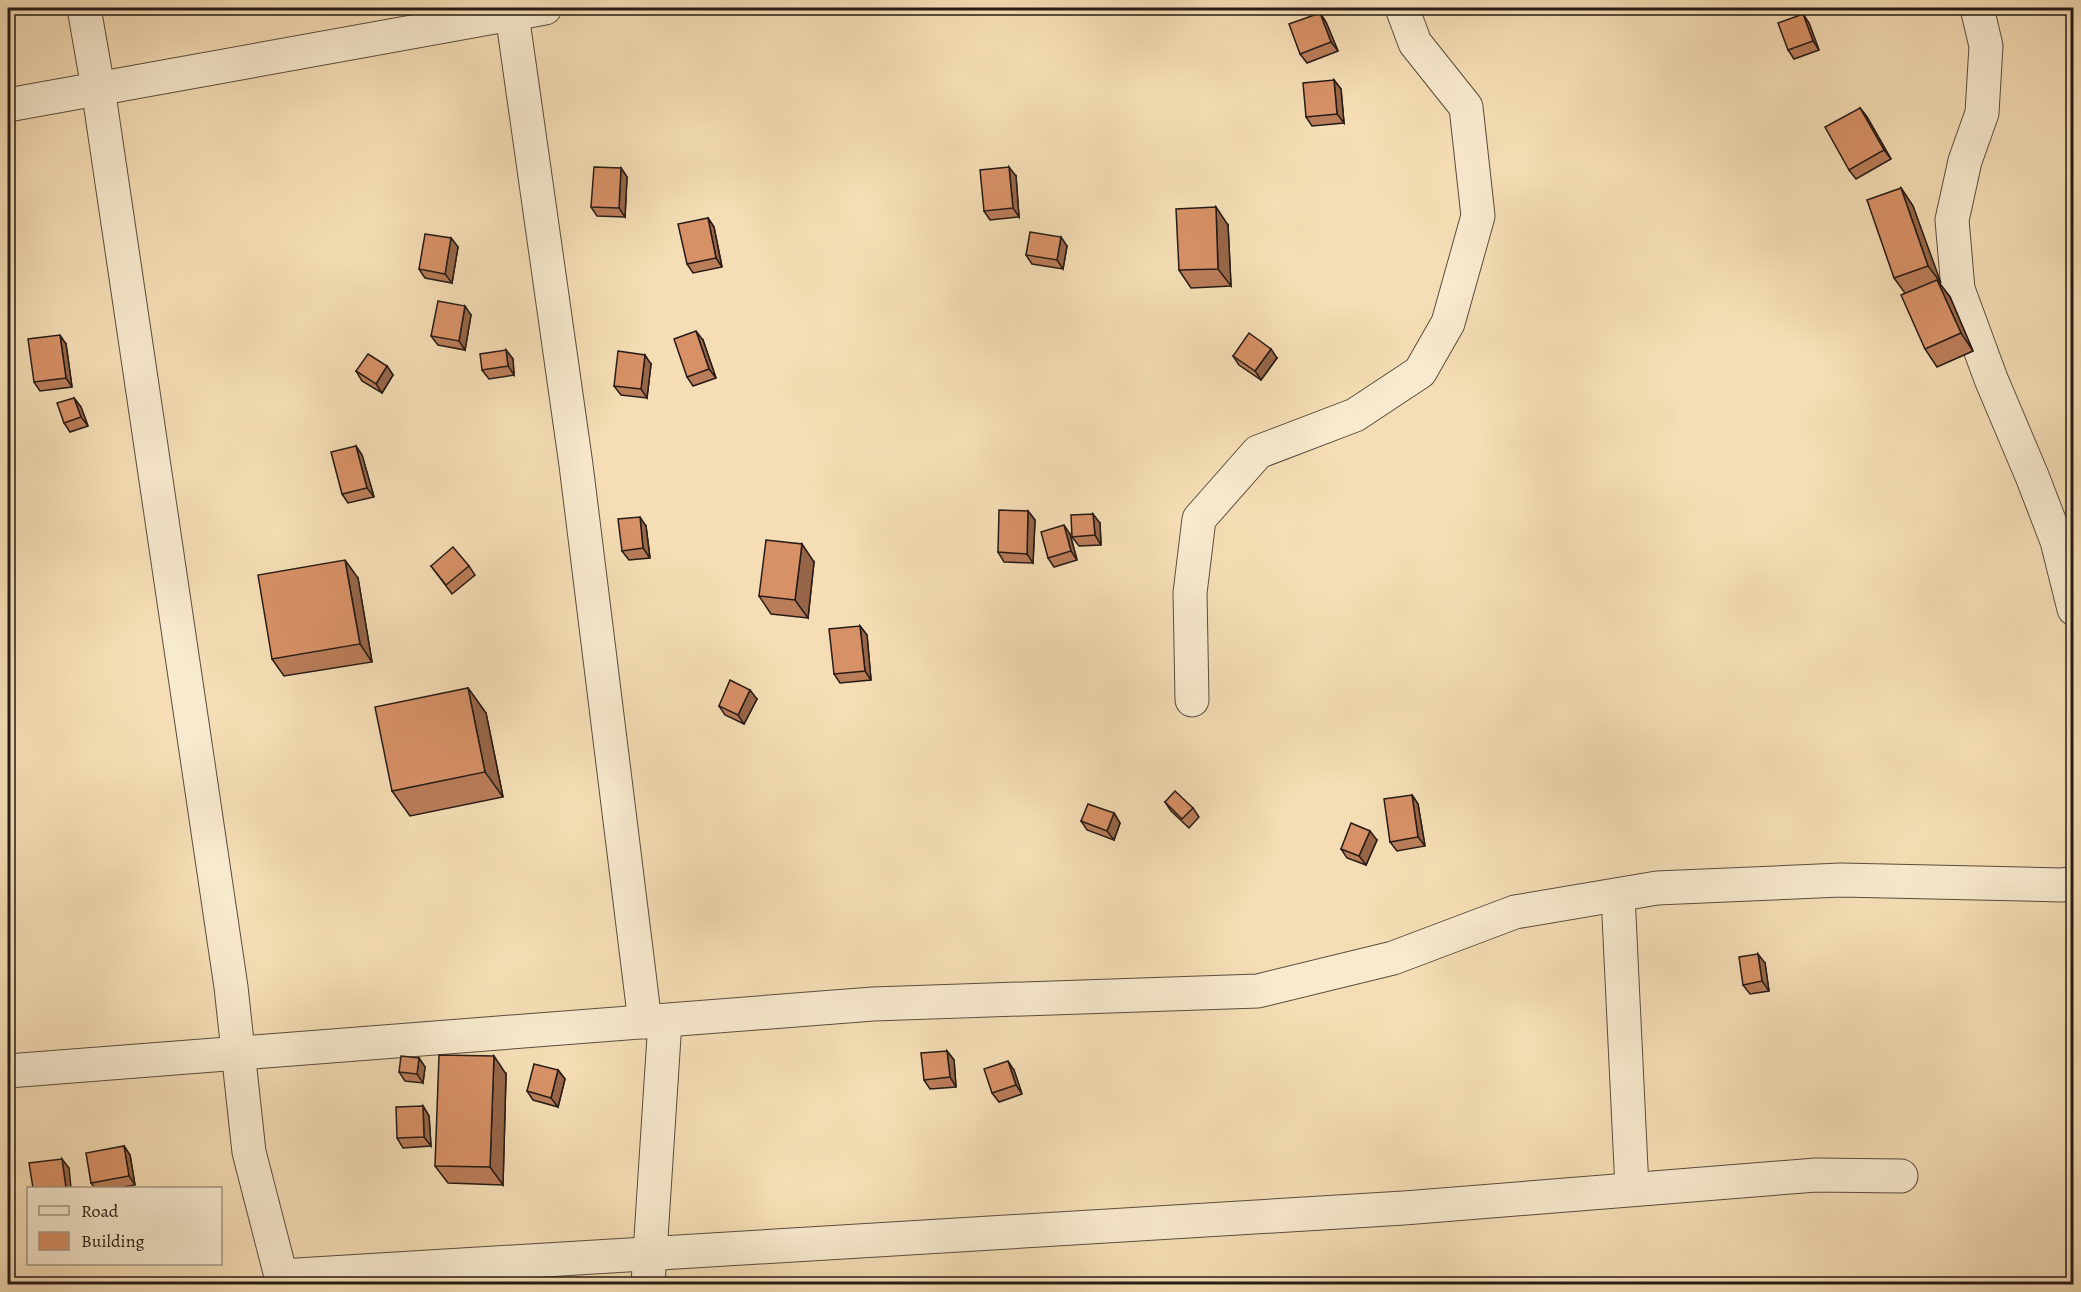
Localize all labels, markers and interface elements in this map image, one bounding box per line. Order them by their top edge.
legend [27,1187,222,1265]
text: Road [81,1199,119,1223]
text: Building [81,1229,145,1253]

